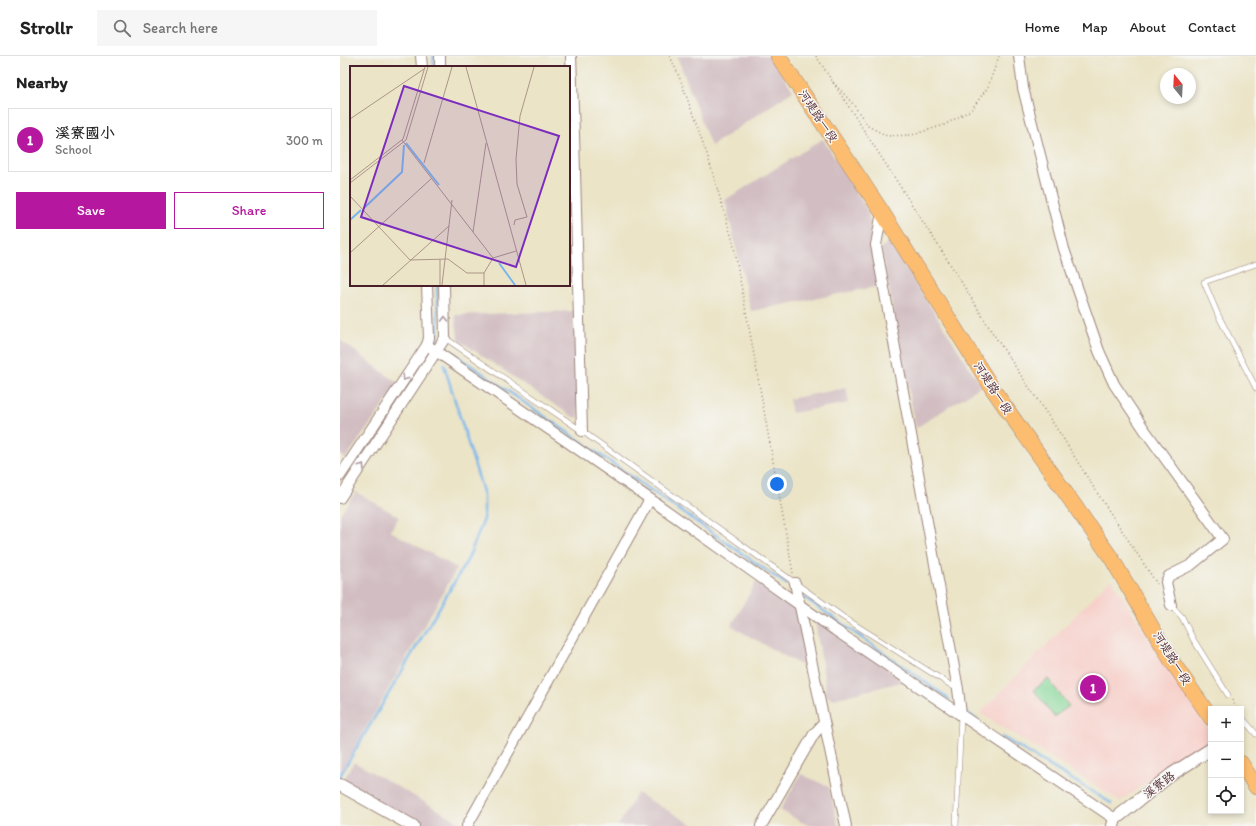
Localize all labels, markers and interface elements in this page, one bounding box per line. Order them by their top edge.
search box [97,10,377,46]
text: Strollr [20,16,73,39]
icon: search [111,17,133,39]
text: Search here [143,19,218,37]
text: Home [1025,19,1060,36]
text: Map [1082,19,1108,36]
text: About [1130,19,1166,36]
text: Contact [1188,19,1236,36]
inset map [350,66,570,286]
north arrow [1160,68,1196,104]
text: Nearby [16,72,68,92]
street label: 河堤路一段 [795,87,841,145]
text: 溪寮國小 [55,124,115,142]
text: 1 [27,133,33,148]
text: 300 m [286,133,323,148]
text: School [55,142,92,157]
button: Save [16,192,166,229]
button: Share [174,192,324,229]
one-way arrow [441,316,449,322]
street label: 河堤路一段 [971,359,1015,417]
one-way arrow [402,374,410,381]
one-way arrow [357,463,364,470]
your location [767,474,787,494]
street label: 河堤路一段 [1150,629,1194,687]
pin: 1 [1080,673,1106,703]
map controls [1208,706,1244,814]
button: + [1208,706,1244,742]
button: − [1208,742,1244,778]
street label: 溪寮路 [1140,769,1178,801]
button: locate [1208,778,1244,814]

